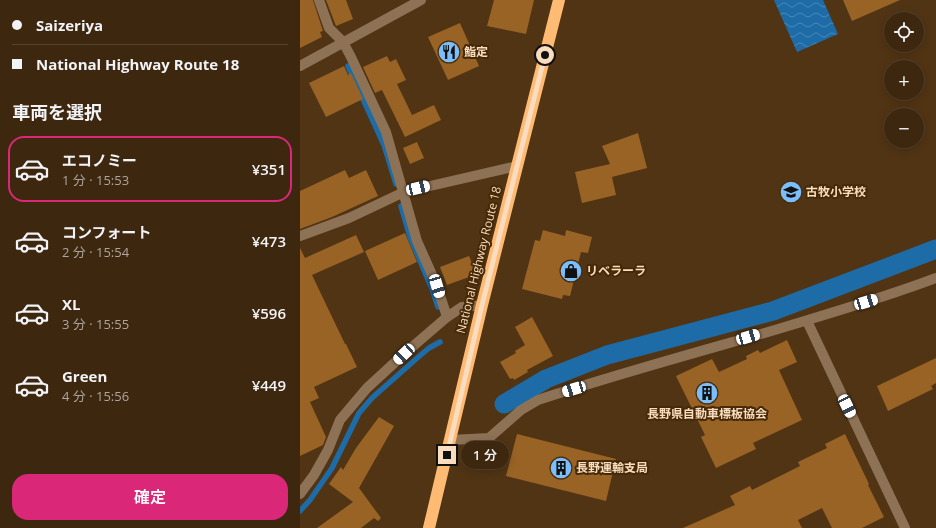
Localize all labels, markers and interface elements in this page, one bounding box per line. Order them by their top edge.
map controls [884,12,924,148]
button: locate [884,12,924,52]
text: Saizeriya [36,15,103,35]
restaurant icon: 鮨定 [436,39,462,65]
place label: 鮨定 [464,43,488,60]
route start [536,46,554,64]
text: National Highway Route 18 [36,54,239,74]
button: + [884,60,924,100]
text: 車両を選択 [12,100,102,124]
button: − [884,108,924,148]
text: エコノミー [62,150,137,170]
icon: car [14,151,50,187]
text: ¥351 [252,159,286,179]
text: 1 分 · 15:53 [62,171,129,189]
car [405,179,431,197]
school or university icon: 古牧小学校 [778,179,804,205]
place label: 古牧小学校 [806,183,866,200]
street label: National Highway Route 18 [452,184,505,335]
text: コンフォート [62,222,152,242]
icon: car [14,223,50,259]
text: ¥473 [252,231,286,251]
text: 2 分 · 15:54 [62,243,129,261]
shop icon: リベラーラ [558,258,584,284]
place label: リベラーラ [586,262,646,279]
car [428,273,446,299]
car [853,293,879,311]
text: XL [62,294,80,314]
icon: car [14,295,50,331]
text: ¥596 [252,303,286,323]
text: 3 分 · 15:55 [62,315,129,333]
car [735,328,761,346]
car [391,341,417,367]
text: Green [62,366,107,386]
icon: car [14,367,50,403]
text: ¥449 [252,375,286,395]
car [561,380,587,398]
building icon: 長野県自動車標板協会 [694,380,720,406]
text: 4 分 · 15:56 [62,387,129,405]
car [836,393,858,419]
place label: 長野県自動車標板協会 [647,405,767,422]
callout: 1 分 [461,441,509,469]
route end [438,446,456,464]
text: 1 分 [473,446,497,464]
building icon: 長野運輸支局 [548,455,574,481]
place label: 長野運輸支局 [576,459,648,476]
button: 確定 [12,474,288,520]

